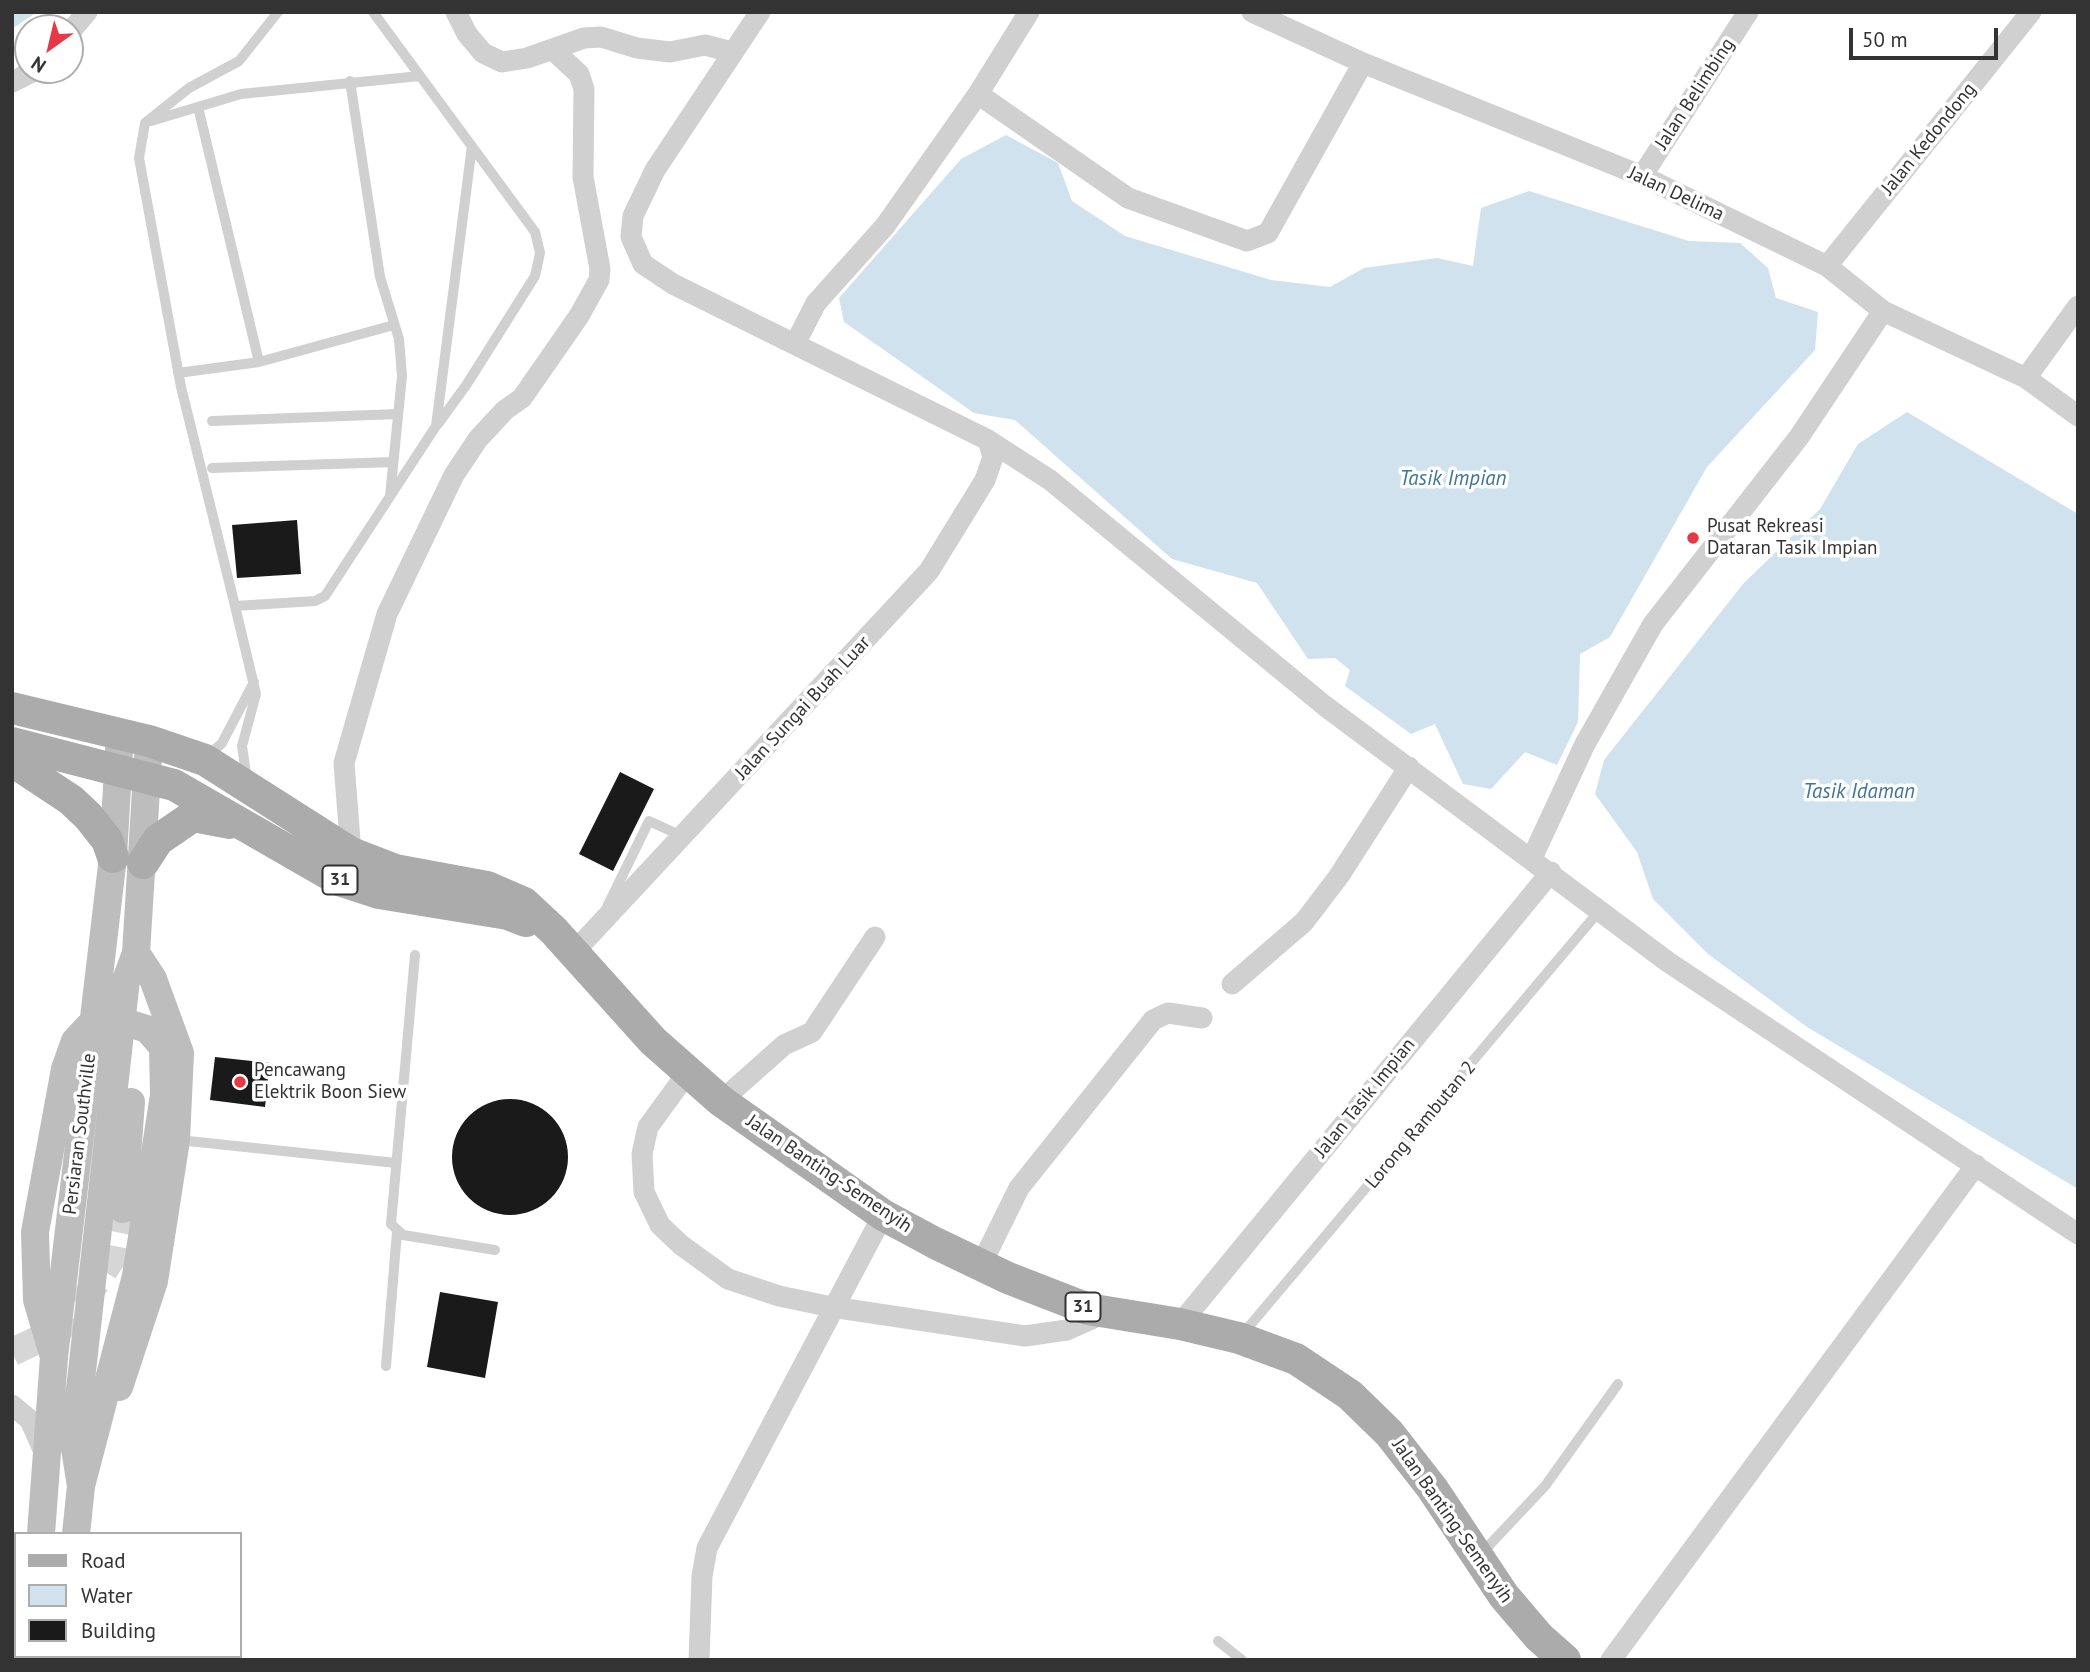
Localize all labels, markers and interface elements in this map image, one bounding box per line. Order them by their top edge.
north arrow [14,14,84,84]
scale bar [1852,14,2001,58]
text: 50 m [1862,26,1908,53]
street label: Jalan Belimbing [1651,34,1739,154]
text: N [26,51,50,78]
street label: Jalan Kedondong [1877,78,1981,200]
street label: Jalan Delima [1625,162,1727,226]
water label: Tasik Impian [1399,466,1507,492]
place label: Pusat Rekreasi Dataran Tasik Impian [1707,516,1877,560]
marker: Pusat Rekreasi Dataran Tasik Impian [1685,530,1701,546]
street label: Jalan Sungai Buah Luar [731,632,875,784]
water label: Tasik Idaman [1803,779,1915,805]
road number: 31 [322,866,358,894]
street label: Jalan Tasik Impian [1310,1034,1420,1162]
street label: Persiaran Southville [59,1052,101,1216]
street label: Lorong Rambutan 2 [1361,1057,1481,1193]
place label: Pencawang Elektrik Boon Siew [254,1060,406,1104]
marker: Pencawang Elektrik Boon Siew [232,1074,248,1090]
street label: Jalan Banting-Semenyih [742,1110,916,1238]
road number: 31 [1066,1292,1100,1322]
street label: Jalan Banting-Semenyih [1387,1435,1517,1607]
legend [14,1532,242,1658]
text: Road [81,1547,125,1574]
text: Water [81,1582,133,1609]
text: Building [81,1617,156,1644]

